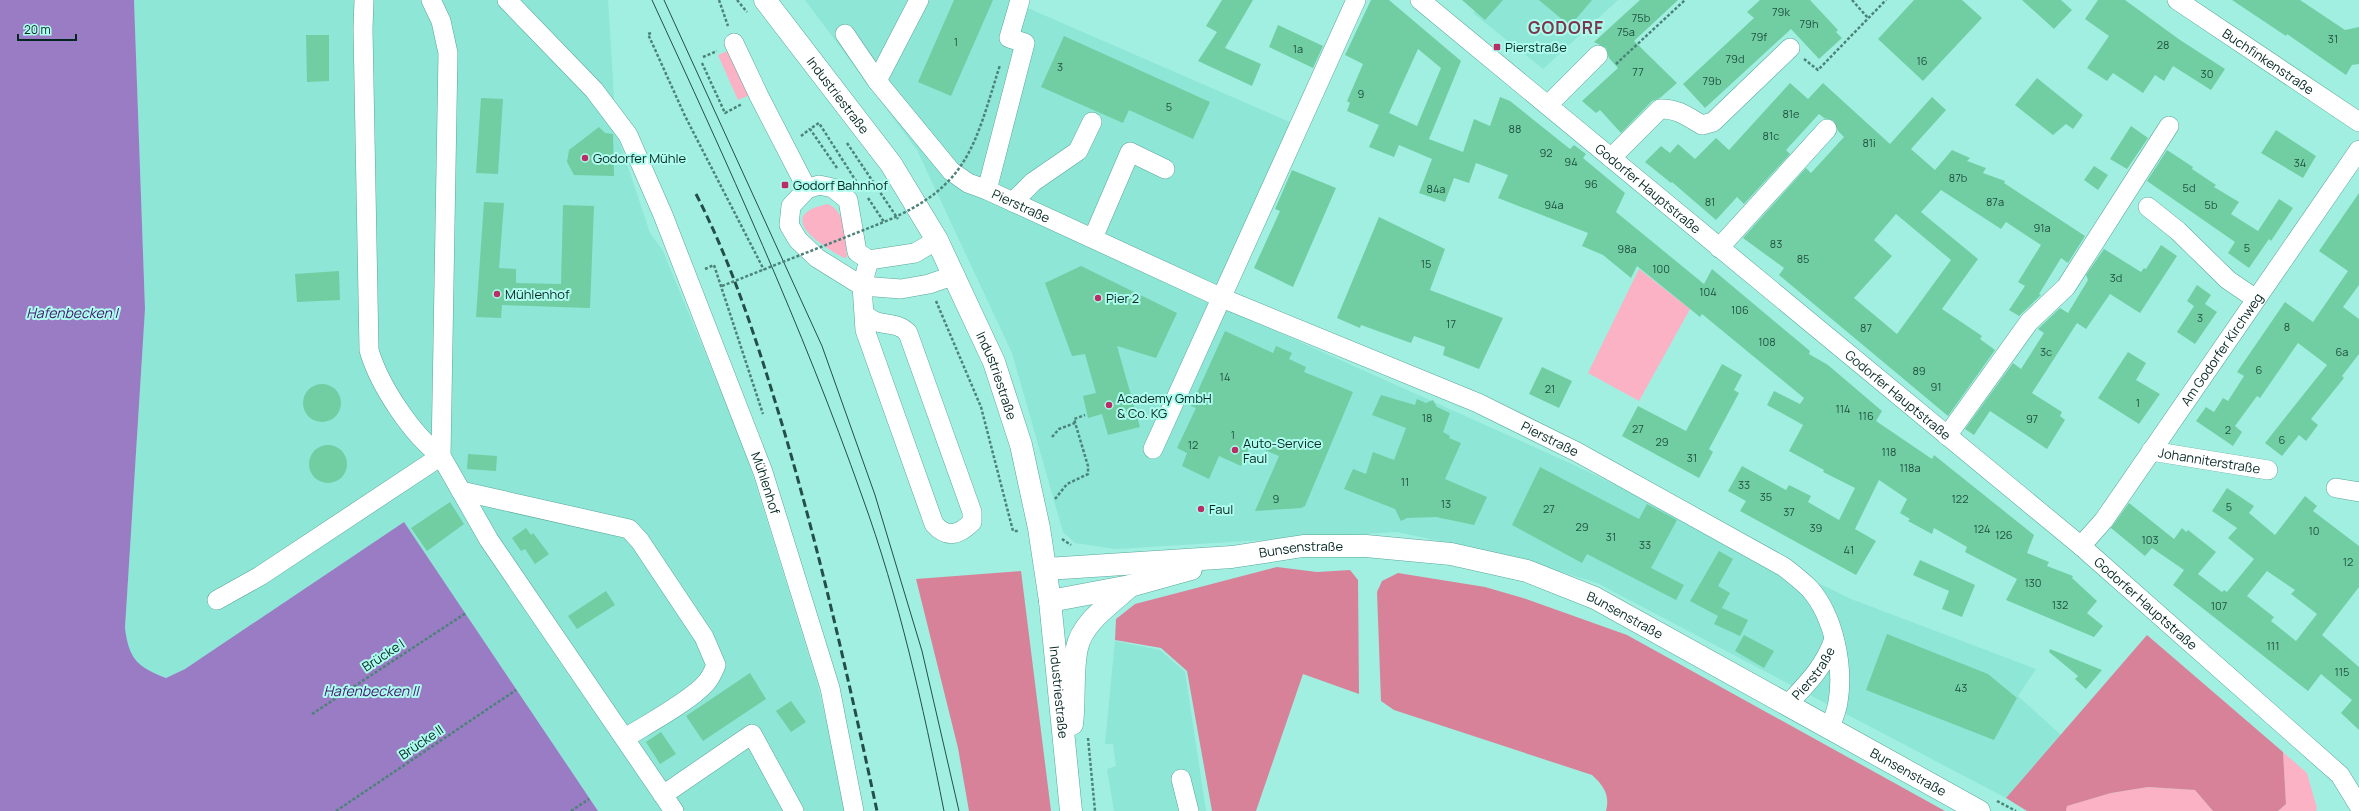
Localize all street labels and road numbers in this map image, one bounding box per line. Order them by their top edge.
street label: Buchfinkenstraße [2219,24,2318,99]
street label: Industriestraße [803,53,874,138]
street label: Godorfer Hauptstraße [1592,139,1705,238]
street label: Pierstraße [989,185,1053,227]
street label: Am Godorfer Kirchweg [2176,289,2267,409]
street label: Industriestraße [972,329,1021,422]
street label: Godorfer Hauptstraße [1841,346,1955,444]
street label: Pierstraße [1518,417,1582,461]
street label: Johanniterstraße [2157,443,2262,478]
street label: Mühlenhof [747,449,785,517]
street label: Bunsenstraße [1258,537,1343,562]
street label: Godorfer Hauptstraße [2090,553,2202,654]
street label: Bunsenstraße [1584,587,1667,643]
street label: Brücke I [358,635,408,675]
street label: Pierstraße [1788,644,1839,704]
street label: Industriestraße [1046,645,1073,740]
street label: Brücke II [395,721,447,763]
street label: Bunsenstraße [1867,743,1950,800]

